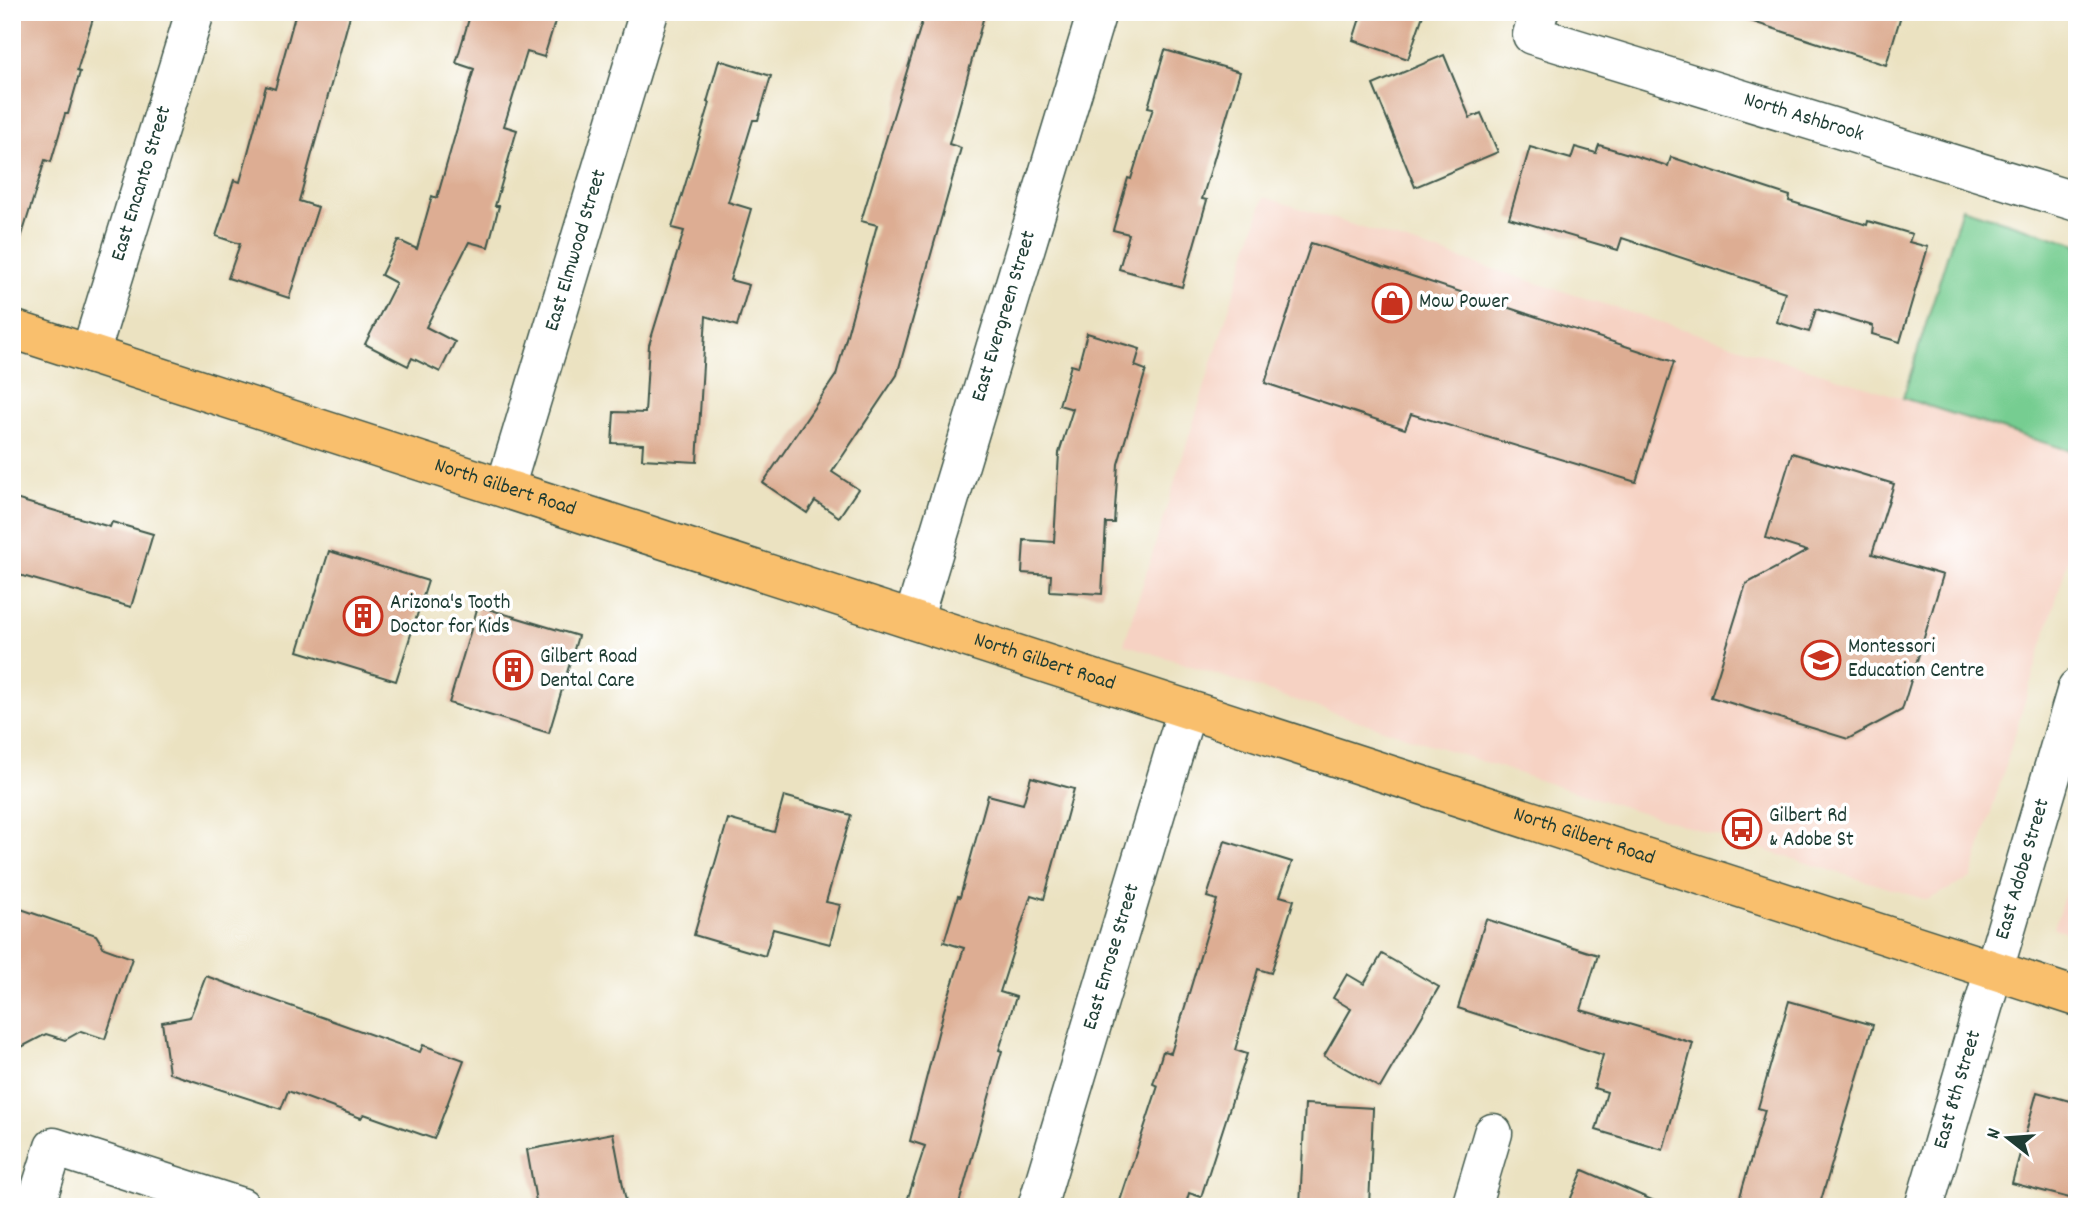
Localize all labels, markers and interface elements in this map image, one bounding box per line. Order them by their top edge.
street label: North Ashbrook [1740,86,1867,151]
street label: East Encanto Street [104,102,180,265]
street label: East Elmwood Street [538,166,616,335]
street label: East Evergreen Street [965,227,1045,406]
shop icon: Mow Power [1371,282,1413,324]
place label: Mow Power [1419,288,1509,318]
street label: North Gilbert Road [430,452,579,525]
place label: Arizona's Tooth Doctor for Kids [390,589,510,643]
building icon: Arizona's Tooth Doctor for Kids [342,595,384,637]
street label: North Gilbert Road [970,626,1119,700]
place label: Montessori Education Centre [1848,633,1984,687]
school or university icon: Montessori Education Centre [1800,639,1842,681]
place label: Gilbert Road Dental Care [540,643,637,697]
building icon: Gilbert Road Dental Care [492,649,534,691]
street label: East Adobe Street [1989,795,2059,943]
street label: North Gilbert Road [1509,801,1658,874]
place label: Gilbert Rd & Adobe St [1769,802,1854,856]
bus stop icon: Gilbert Rd & Adobe St [1721,808,1763,850]
street label: East Enrose Street [1076,880,1149,1034]
street label: East 8th Street [1927,1027,1990,1153]
north arrow [1974,1104,2044,1174]
text: N [1981,1126,2009,1142]

